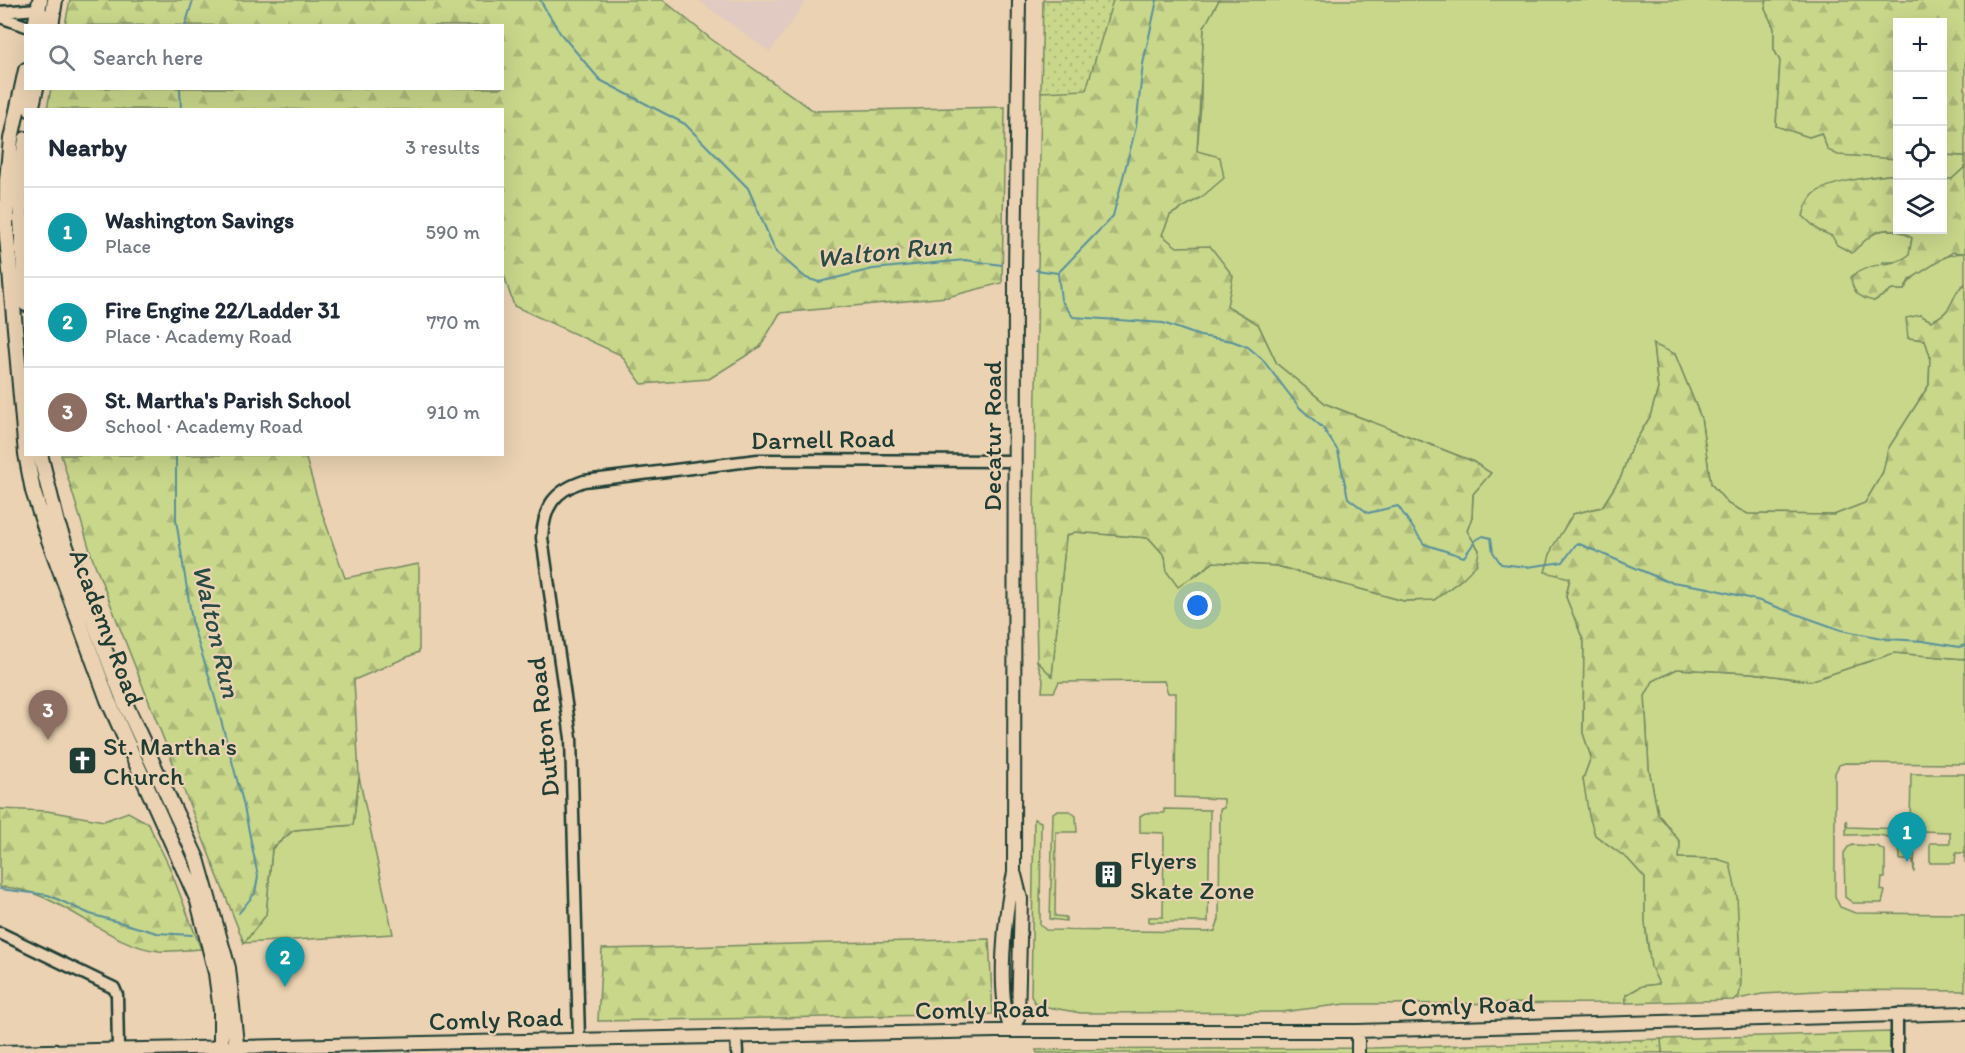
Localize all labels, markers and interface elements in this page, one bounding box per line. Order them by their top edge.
map controls [1893,18,1947,234]
button: + [1893,18,1947,72]
search box [24,24,504,90]
icon: search [45,41,78,74]
text: Search here [93,44,203,71]
button: − [1893,72,1947,126]
button: locate [1893,126,1947,180]
text: Nearby [48,131,127,163]
text: 3 results [405,135,480,159]
button: layers [1893,180,1947,234]
text: Washington Savings [105,207,294,234]
text: 1 [63,220,72,244]
text: 590 m [425,220,480,244]
water label: Walton Run [815,227,954,274]
text: Place [105,234,151,258]
text: Fire Engine 22/Ladder 31 [105,297,340,324]
text: 2 [62,310,73,334]
text: 770 m [427,310,480,334]
text: Place · Academy Road [105,324,292,348]
street label: Decatur Road [976,360,1008,511]
text: St. Martha's Parish School [105,387,351,414]
text: 3 [62,400,73,424]
text: 910 m [427,400,480,424]
text: School · Academy Road [105,414,303,438]
street label: Darnell Road [751,422,895,456]
street label: Academy Road [63,544,152,710]
water label: Walton Run [186,561,248,701]
your location [1183,591,1212,620]
street label: Dutton Road [520,655,566,799]
pin: 3 [28,690,68,740]
place label: St. Martha's Church [103,730,237,792]
church icon: St. Martha's Church [66,745,98,777]
pin: 1 [1888,812,1926,862]
place label: Flyers Skate Zone [1130,844,1255,906]
building icon: Flyers Skate Zone [1093,859,1125,891]
pin: 2 [266,938,304,987]
street label: Comly Road [1400,987,1536,1023]
street label: Comly Road [914,992,1050,1026]
street label: Comly Road [428,1001,564,1037]

